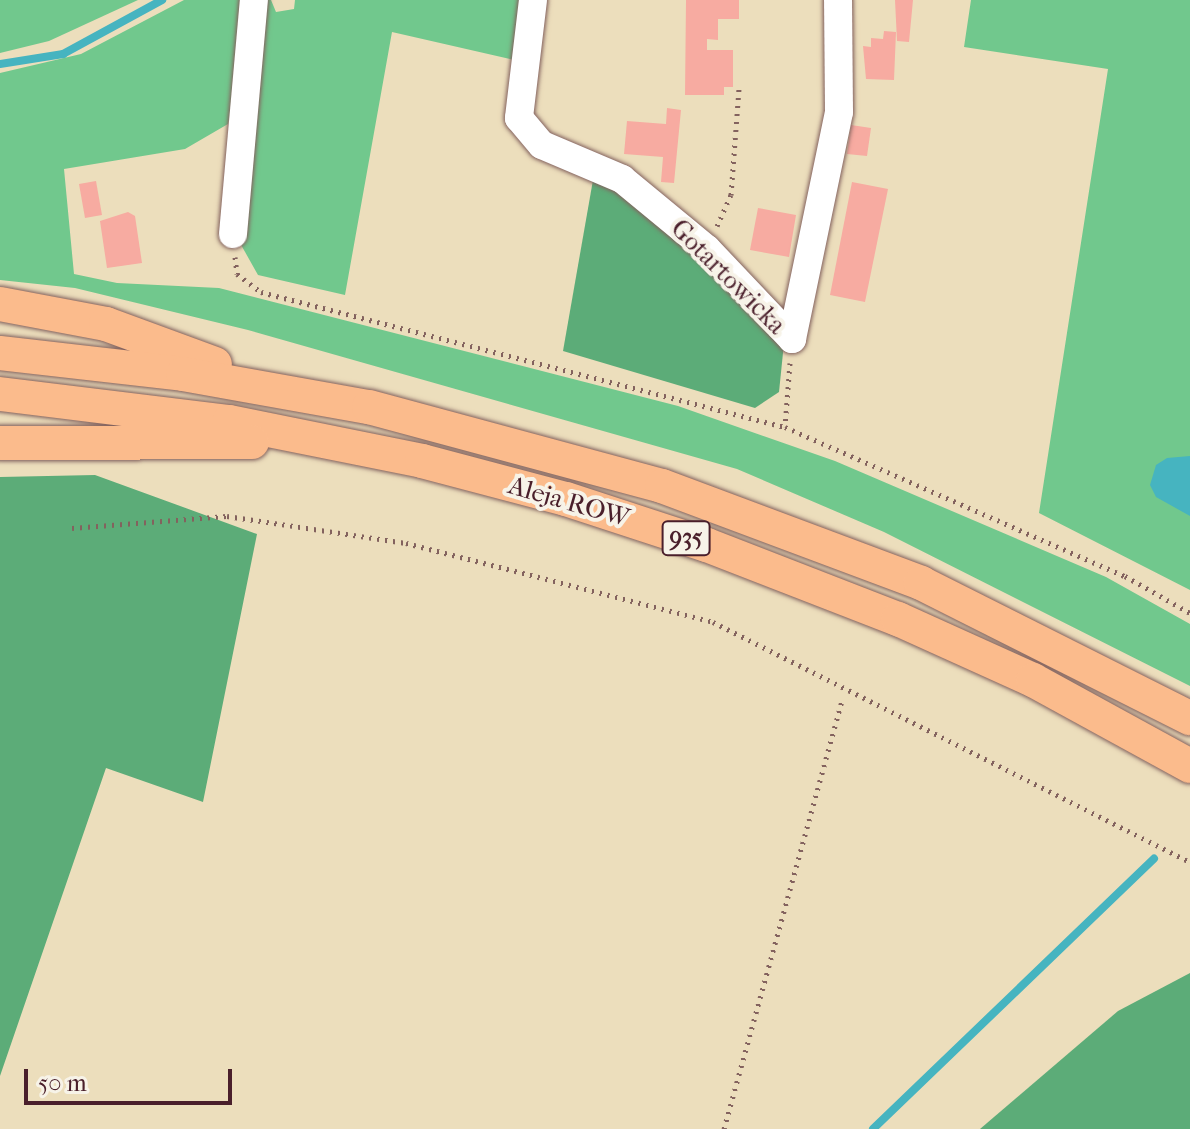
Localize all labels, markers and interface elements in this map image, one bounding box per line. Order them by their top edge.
street label: Gotartowicka [664,213,792,341]
street label: Aleja ROW [505,470,633,534]
road number: 935 [660,518,712,558]
scale bar [28,1053,236,1103]
text: 50 m [38,1069,87,1097]

